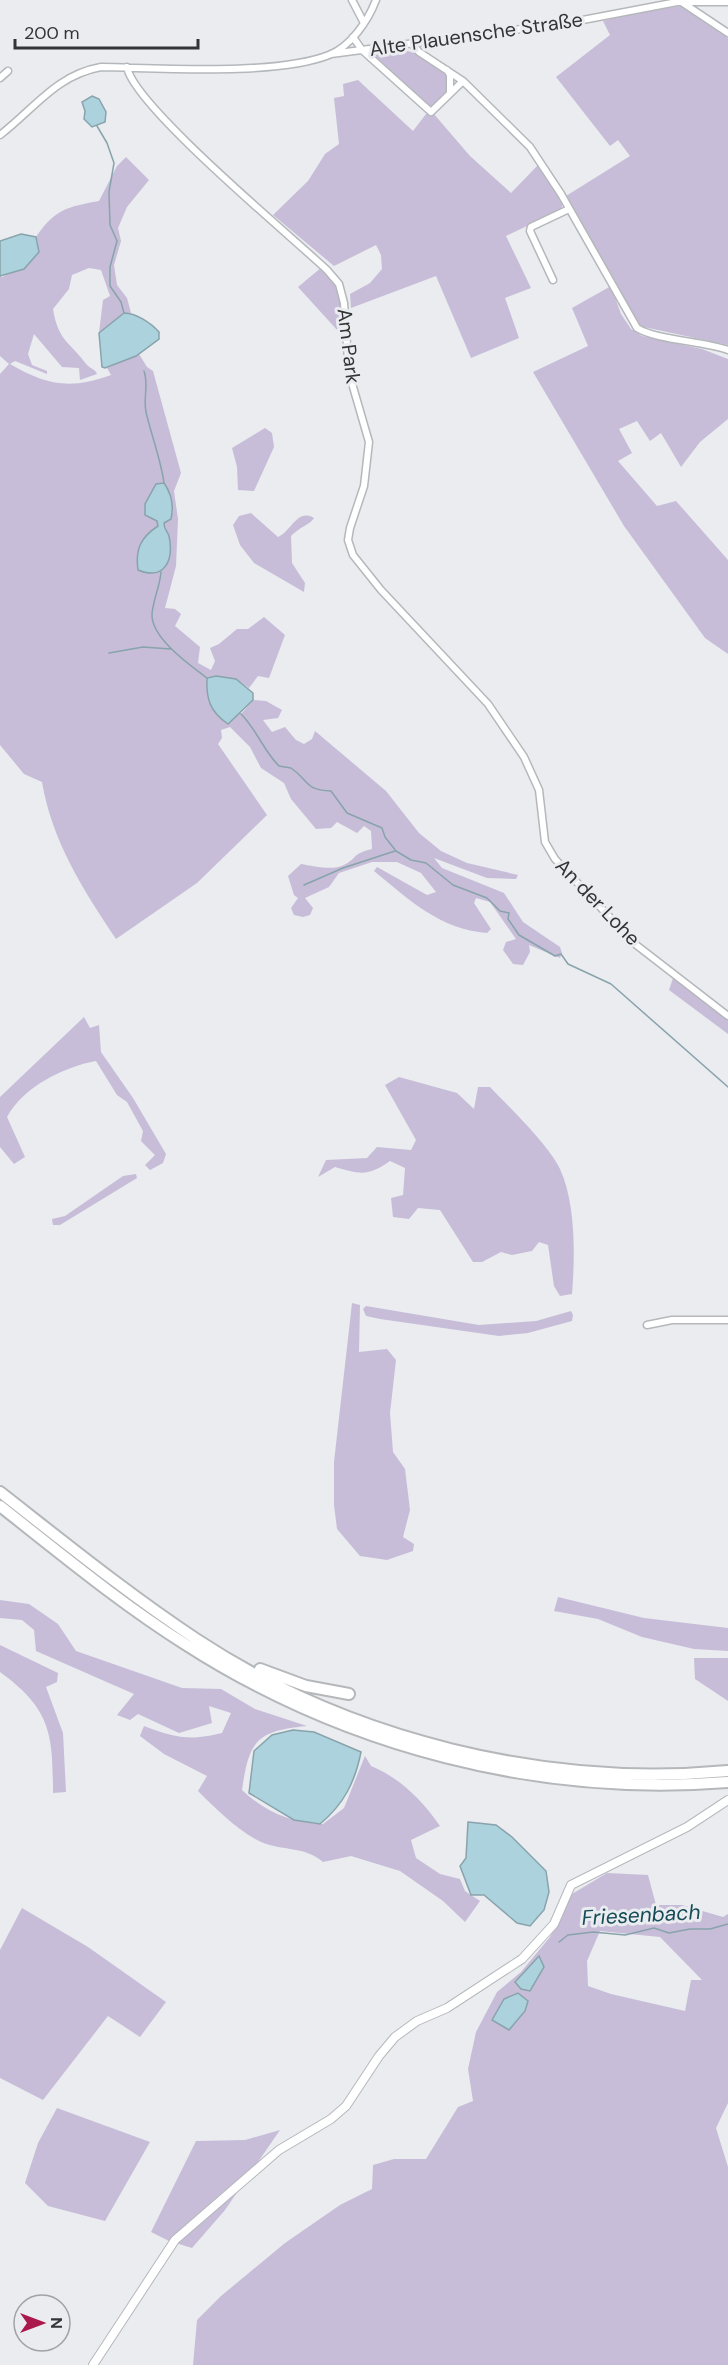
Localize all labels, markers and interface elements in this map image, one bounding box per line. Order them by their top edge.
street label: Alte Plauensche Straße [368,6,584,62]
scale bar [15,12,198,50]
text: 200 m [24,21,80,45]
street label: Am Park [331,307,367,385]
street label: An der Lohe [550,853,646,951]
water label: Friesenbach [581,1898,701,1932]
north arrow [12,2293,72,2353]
text: N [46,2317,67,2329]

